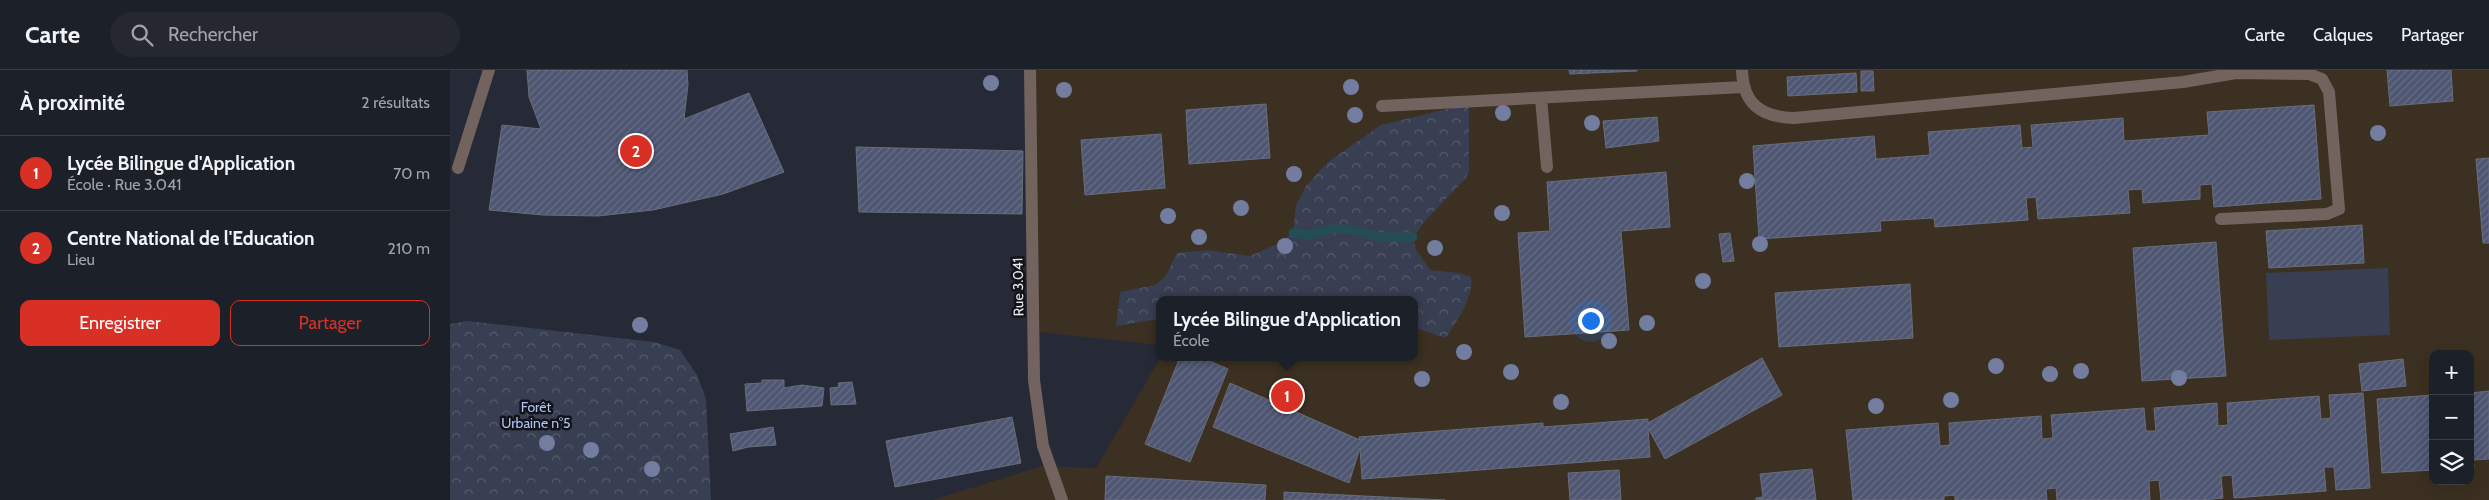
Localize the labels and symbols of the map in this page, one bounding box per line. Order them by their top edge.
pin: 2 [620,132,652,170]
street label: Rue 3.041 [1008,258,1028,316]
your location [1578,308,1604,334]
pin: 1 [1271,377,1303,415]
park label: Forêt Urbaine n°5 [501,398,571,432]

